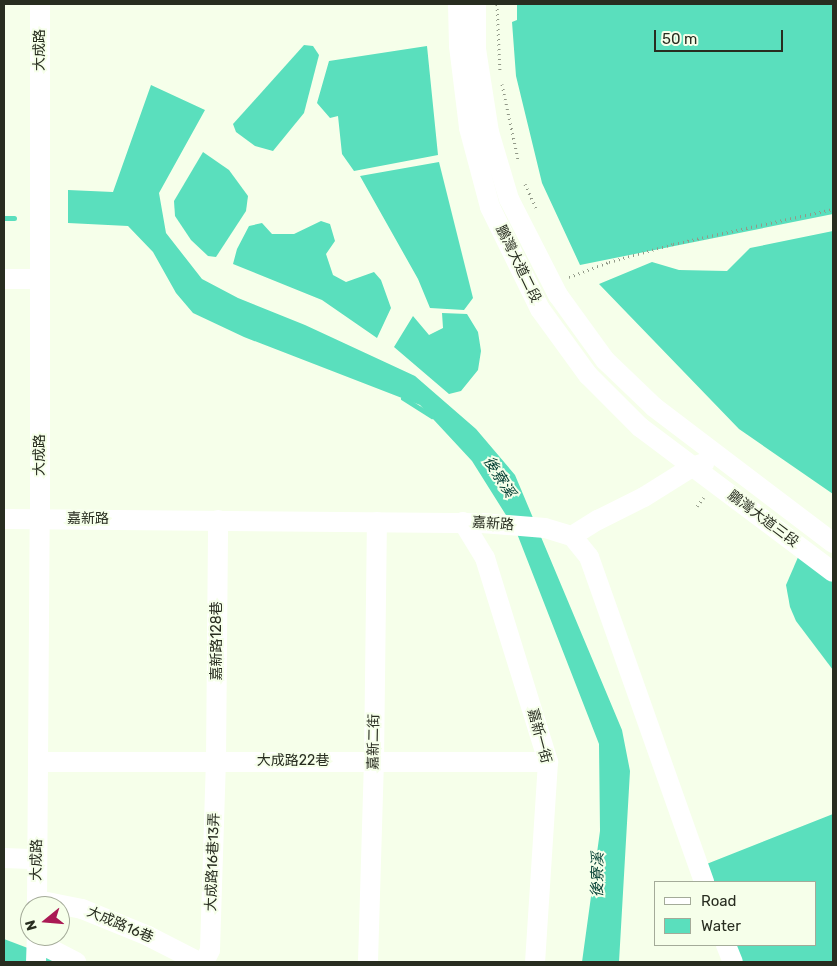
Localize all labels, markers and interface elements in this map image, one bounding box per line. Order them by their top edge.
scale bar [657,20,786,52]
street label: 大成路 [32,29,48,71]
text: 50 m [662,30,697,48]
street label: 鵬灣大道二段 [492,223,544,305]
street label: 大成路 [32,434,48,476]
water label: 後寮溪 [479,453,519,501]
street label: 鵬灣大道三段 [724,487,802,551]
street label: 嘉新路 [67,511,109,527]
street label: 嘉新路 [471,514,515,534]
street label: 嘉新路128巷 [209,601,225,681]
street label: 嘉新一街 [524,707,554,765]
street label: 嘉新二街 [365,714,383,770]
street label: 大成路22巷 [257,753,329,769]
street label: 大成路16巷13弄 [203,812,223,912]
street label: 大成路 [28,839,46,881]
water label: 後寮溪 [589,852,607,898]
legend [654,881,817,946]
text: Road [701,892,737,910]
north arrow [20,896,70,946]
street label: 大成路16巷 [84,904,156,946]
text: Water [701,917,741,935]
text: N [22,918,41,933]

